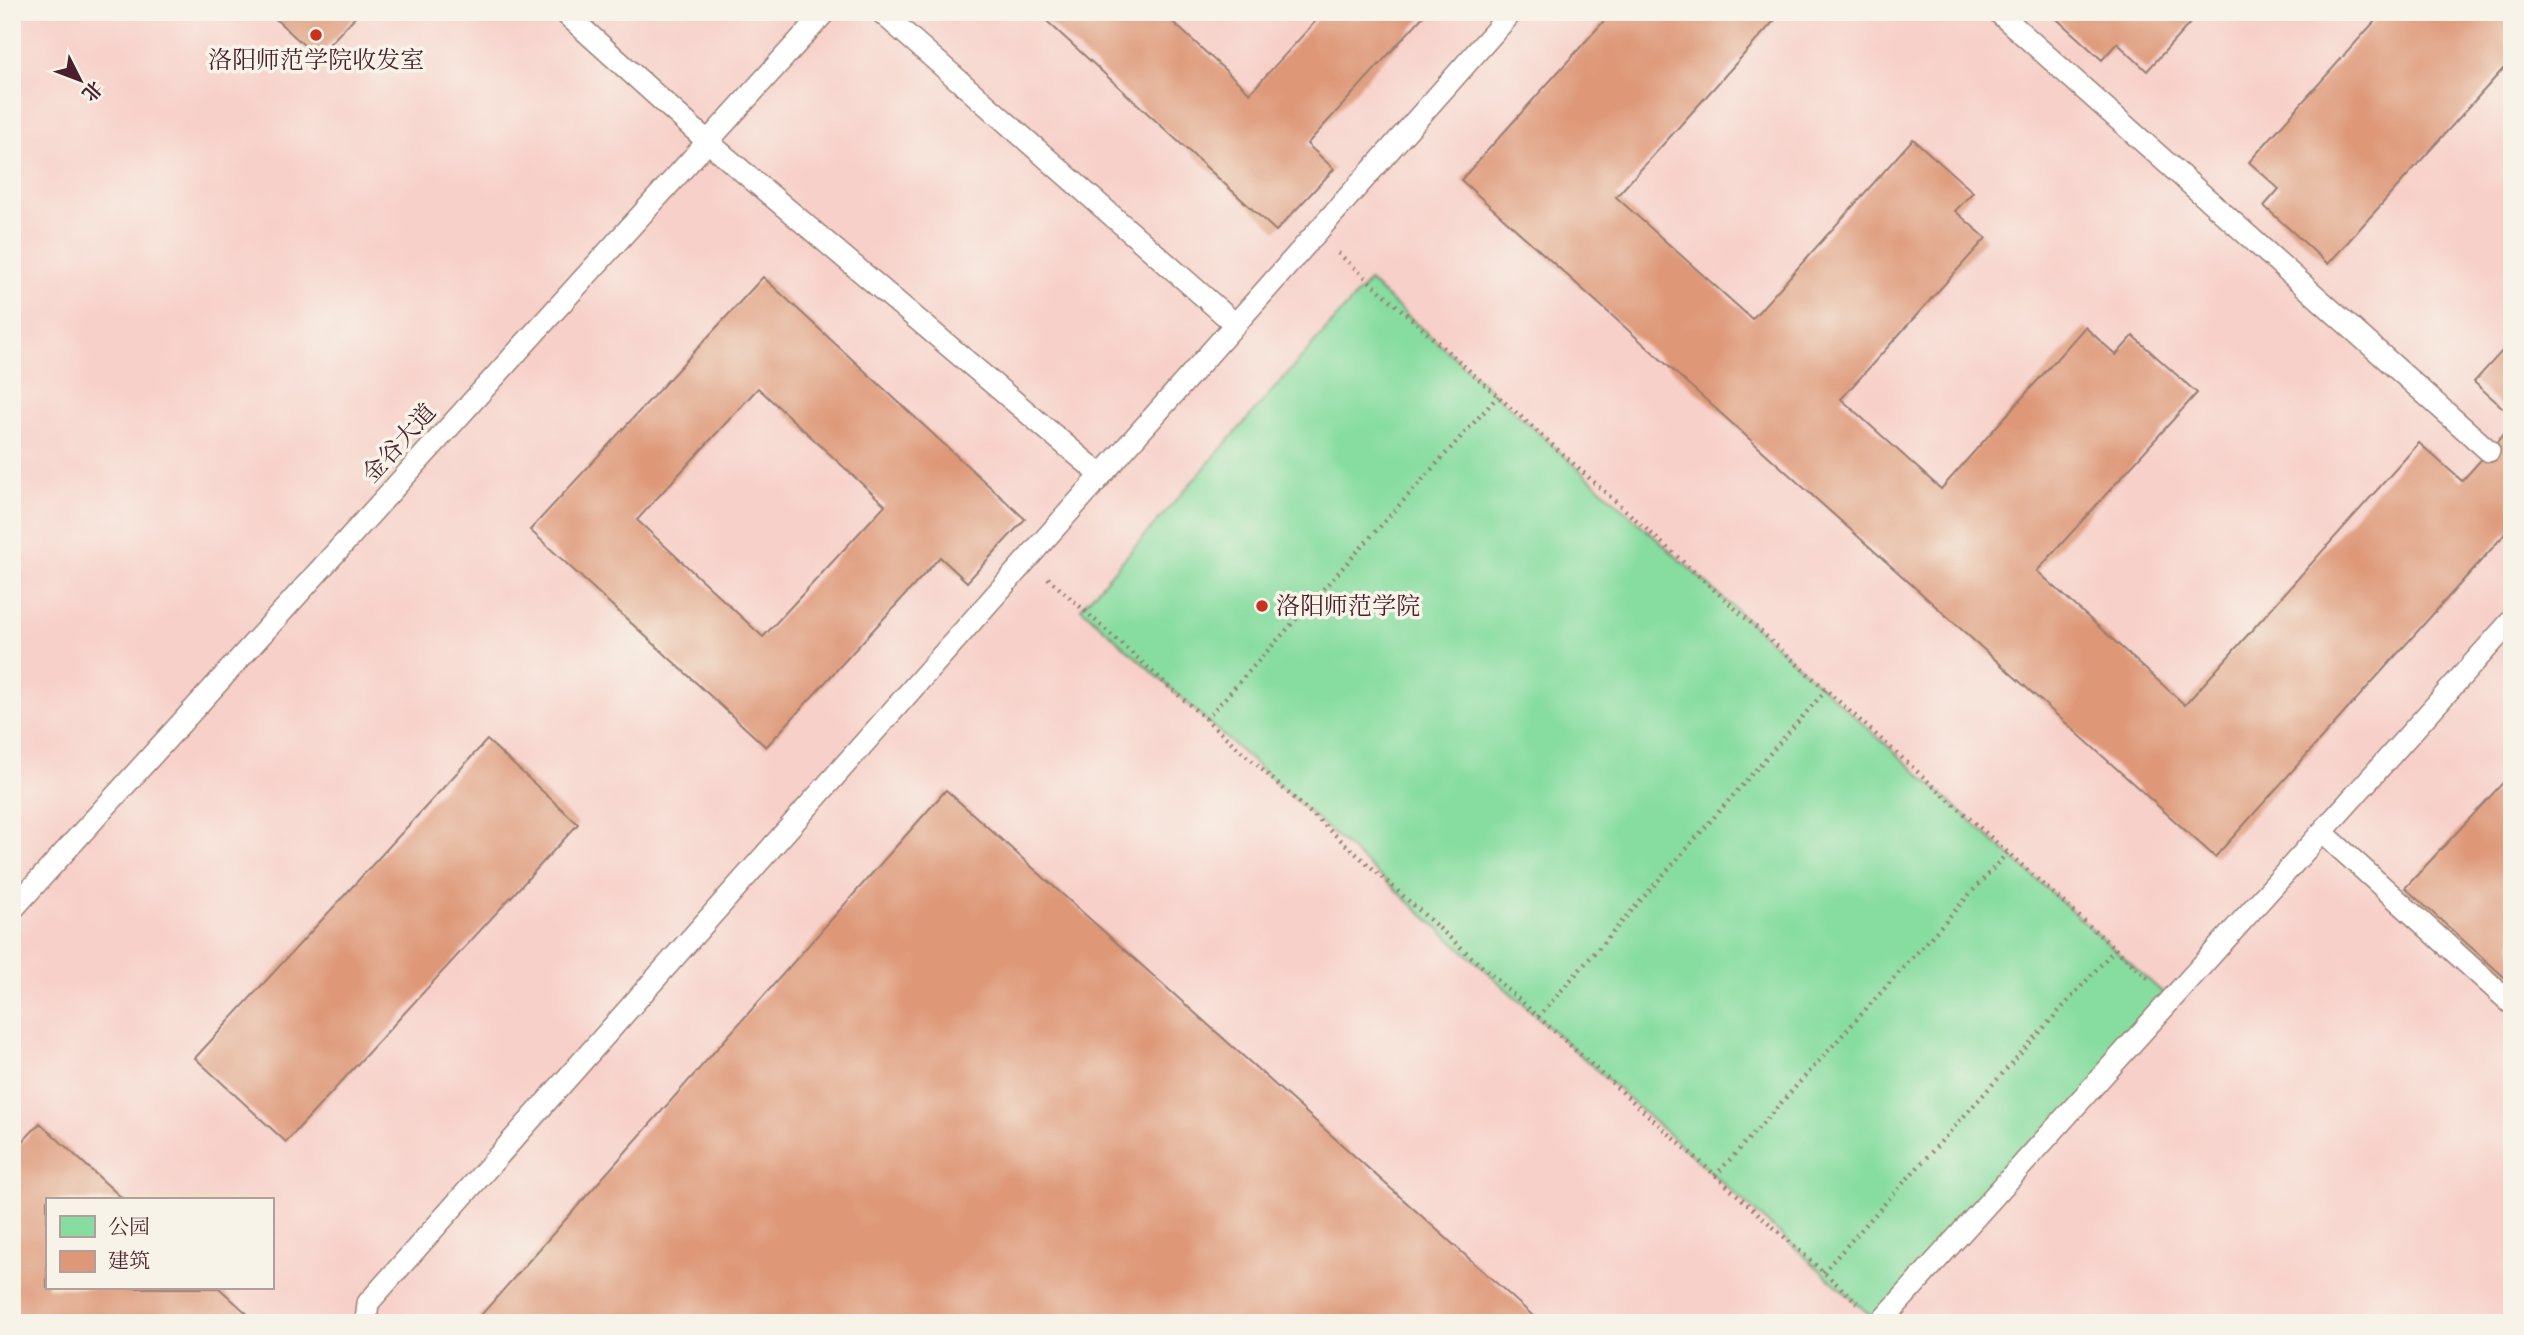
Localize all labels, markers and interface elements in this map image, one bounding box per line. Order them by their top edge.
marker: 洛阳师范学院收发室 [308,27,324,43]
place label: 洛阳师范学院收发室 [208,45,424,76]
north arrow [46,46,116,116]
text: 北 [77,76,107,106]
street label: 金谷大道 [356,397,443,489]
place label: 洛阳师范学院 [1276,591,1420,622]
marker: 洛阳师范学院 [1254,598,1270,614]
legend [46,1198,273,1290]
text: 公园 [108,1214,150,1241]
text: 建筑 [108,1248,150,1275]

